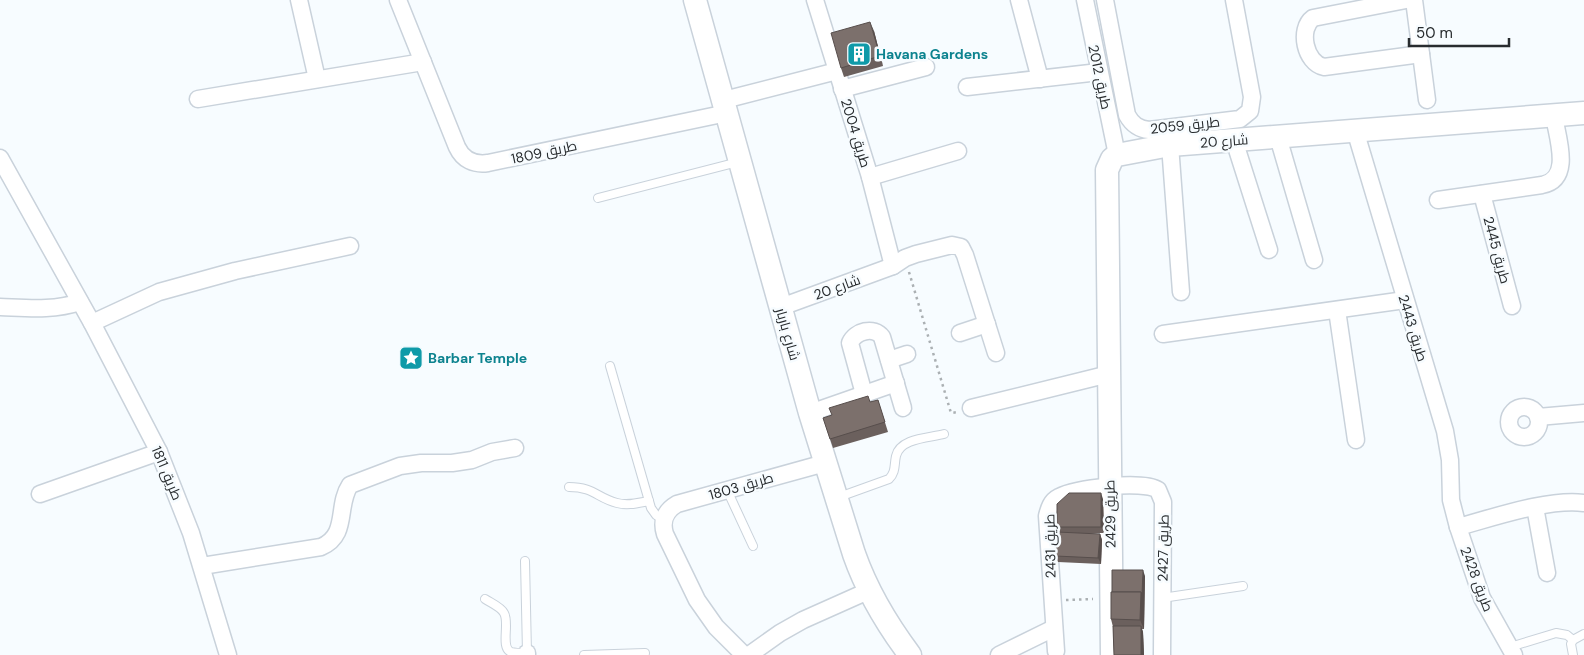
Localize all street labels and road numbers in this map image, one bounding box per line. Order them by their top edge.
street label: طريق 2012 [1084,43,1116,111]
street label: طريق 2004 [837,96,875,170]
street label: طريق 2059 [1149,112,1221,138]
street label: شارع 20 [1199,130,1249,152]
street label: طريق 1809 [509,136,579,168]
street label: طريق 2445 [1479,214,1515,286]
street label: شارع 20 [811,270,863,304]
street label: طريق 2443 [1394,292,1432,364]
street label: شارع باربار [772,305,804,362]
street label: طريق 1811 [148,443,186,503]
street label: طريق 1803 [707,468,775,504]
street label: طريق 2429 [1100,479,1120,549]
street label: طريق 2431 [1040,514,1060,578]
street label: طريق 2427 [1153,514,1173,582]
street label: طريق 2428 [1456,544,1498,614]

